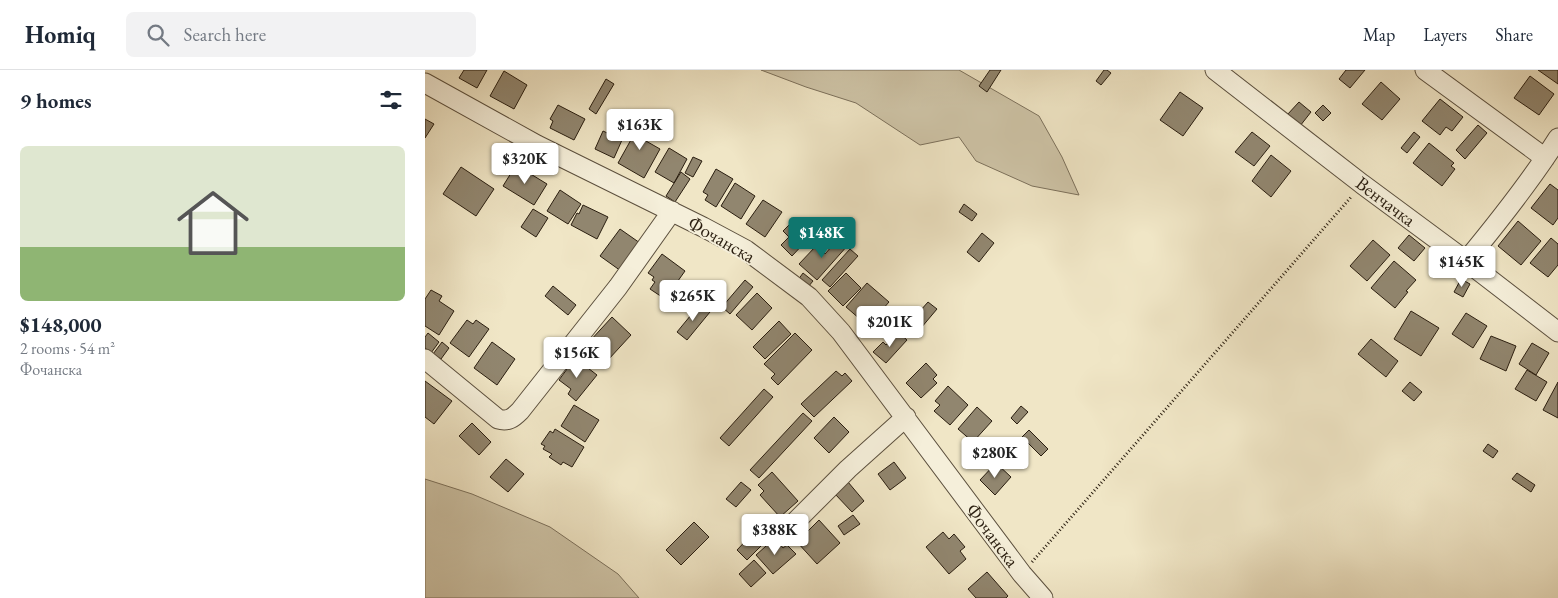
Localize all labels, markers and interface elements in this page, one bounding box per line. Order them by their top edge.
search box [126,12,476,57]
text: Homiq [25,19,96,50]
icon: search [144,21,172,49]
text: Search here [184,22,266,47]
text: Map [1363,23,1395,46]
text: Layers [1423,23,1467,46]
text: Share [1495,23,1533,46]
icon: filters [377,86,405,114]
text: 9 homes [20,87,92,114]
pin: $163K [605,108,675,151]
text: $163K [618,114,662,135]
pin: $320K [490,142,560,185]
text: $320K [503,148,547,169]
street label: Венчачка [1351,171,1421,232]
icon: home [168,178,258,268]
street label: Фочанска [684,210,760,269]
pin: $148K [787,216,857,259]
text: $148K [800,222,844,243]
pin: $145K [1427,246,1497,288]
text: $145K [1440,251,1484,272]
pin: $265K [658,280,728,322]
text: $265K [671,285,715,306]
pin: $201K [855,306,925,348]
text: $148,000 [20,311,102,338]
text: $201K [868,311,912,332]
pin: $156K [542,336,612,379]
text: 2 rooms · 54 m² [20,338,115,359]
text: $156K [555,342,599,363]
text: Фочанска [20,359,82,380]
pin: $280K [960,436,1030,479]
text: $280K [973,442,1017,463]
street label: Фочанска [960,498,1025,573]
pin: $388K [740,514,810,556]
text: $388K [753,519,797,540]

